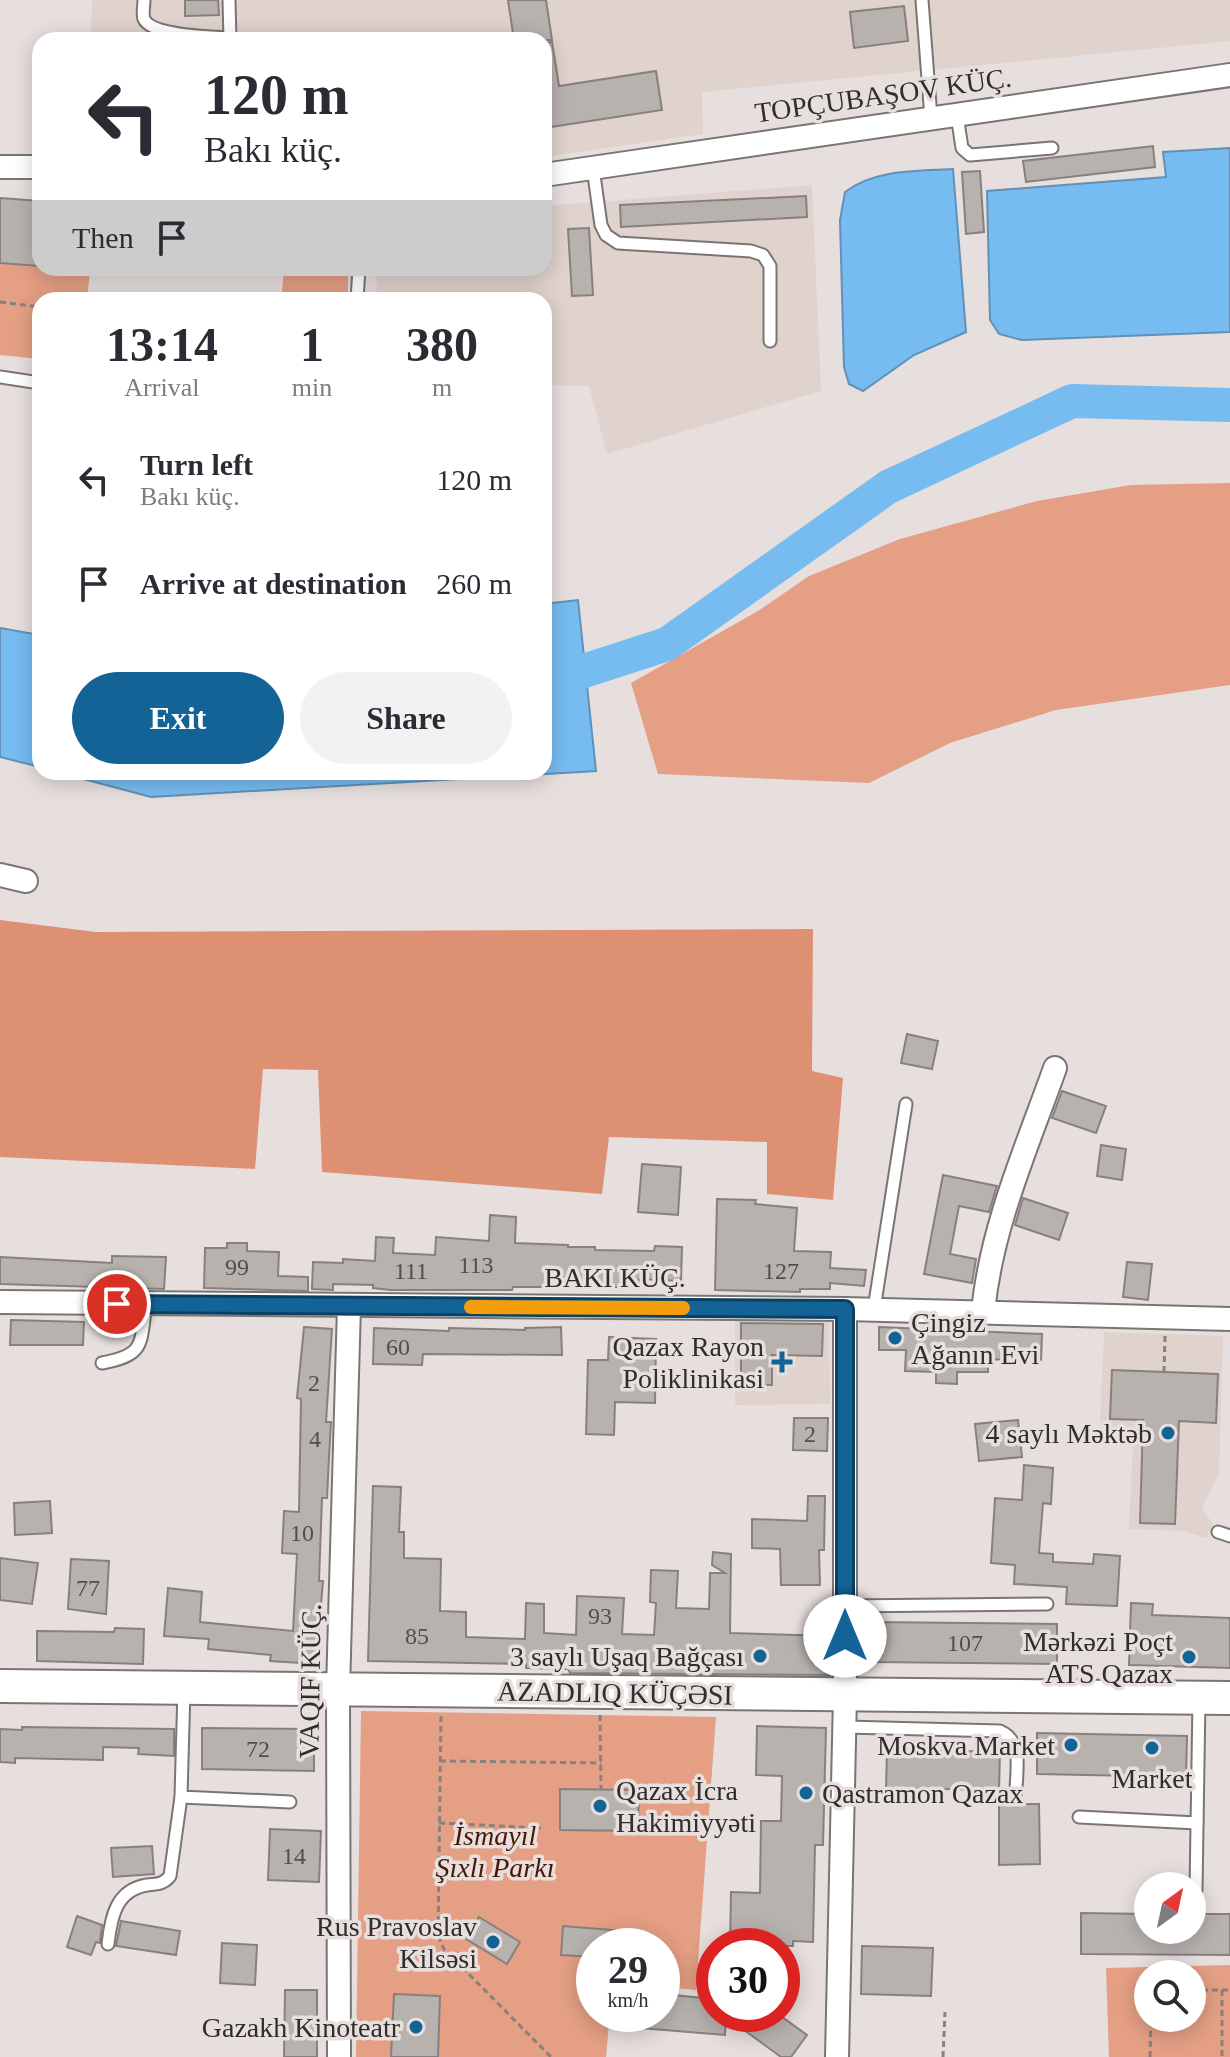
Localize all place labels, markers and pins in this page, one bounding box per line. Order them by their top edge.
pin [83,1270,151,1338]
place label: Çingiz Ağanın Evi [911,1307,1040,1370]
marker: Çingiz Ağanın Evi [886,1329,904,1347]
place label: Qazax Rayon Poliklinikasi [612,1331,764,1394]
marker: Qazax Rayon Poliklinikasi [771,1351,793,1373]
place label: 4 saylı Məktəb [986,1418,1152,1449]
marker: 4 saylı Məktəb [1159,1424,1177,1442]
place label: Mərkəzi Poçt ATS Qazax [1023,1626,1173,1689]
place label: 3 saylı Uşaq Bağçası [510,1641,744,1672]
marker: 3 saylı Uşaq Bağçası [751,1647,769,1665]
marker: Mərkəzi Poçt ATS Qazax [1180,1648,1198,1666]
place label: Moskva Market [877,1730,1055,1761]
marker: Moskva Market [1062,1736,1080,1754]
marker: Market [1143,1739,1161,1757]
place label: Market [1112,1763,1193,1794]
place label: Qazax İcra Hakimiyyəti [616,1775,756,1838]
place label: Qastramon Qazax [822,1778,1023,1809]
marker: Qastramon Qazax [797,1784,815,1802]
marker: Qazax İcra Hakimiyyəti [591,1797,609,1815]
place label: Rus Pravoslav Kilsəsi [316,1911,477,1974]
marker: Rus Pravoslav Kilsəsi [484,1933,502,1951]
place label: Gazakh Kinoteatr [202,2012,401,2043]
marker: Gazakh Kinoteatr [407,2018,425,2036]

